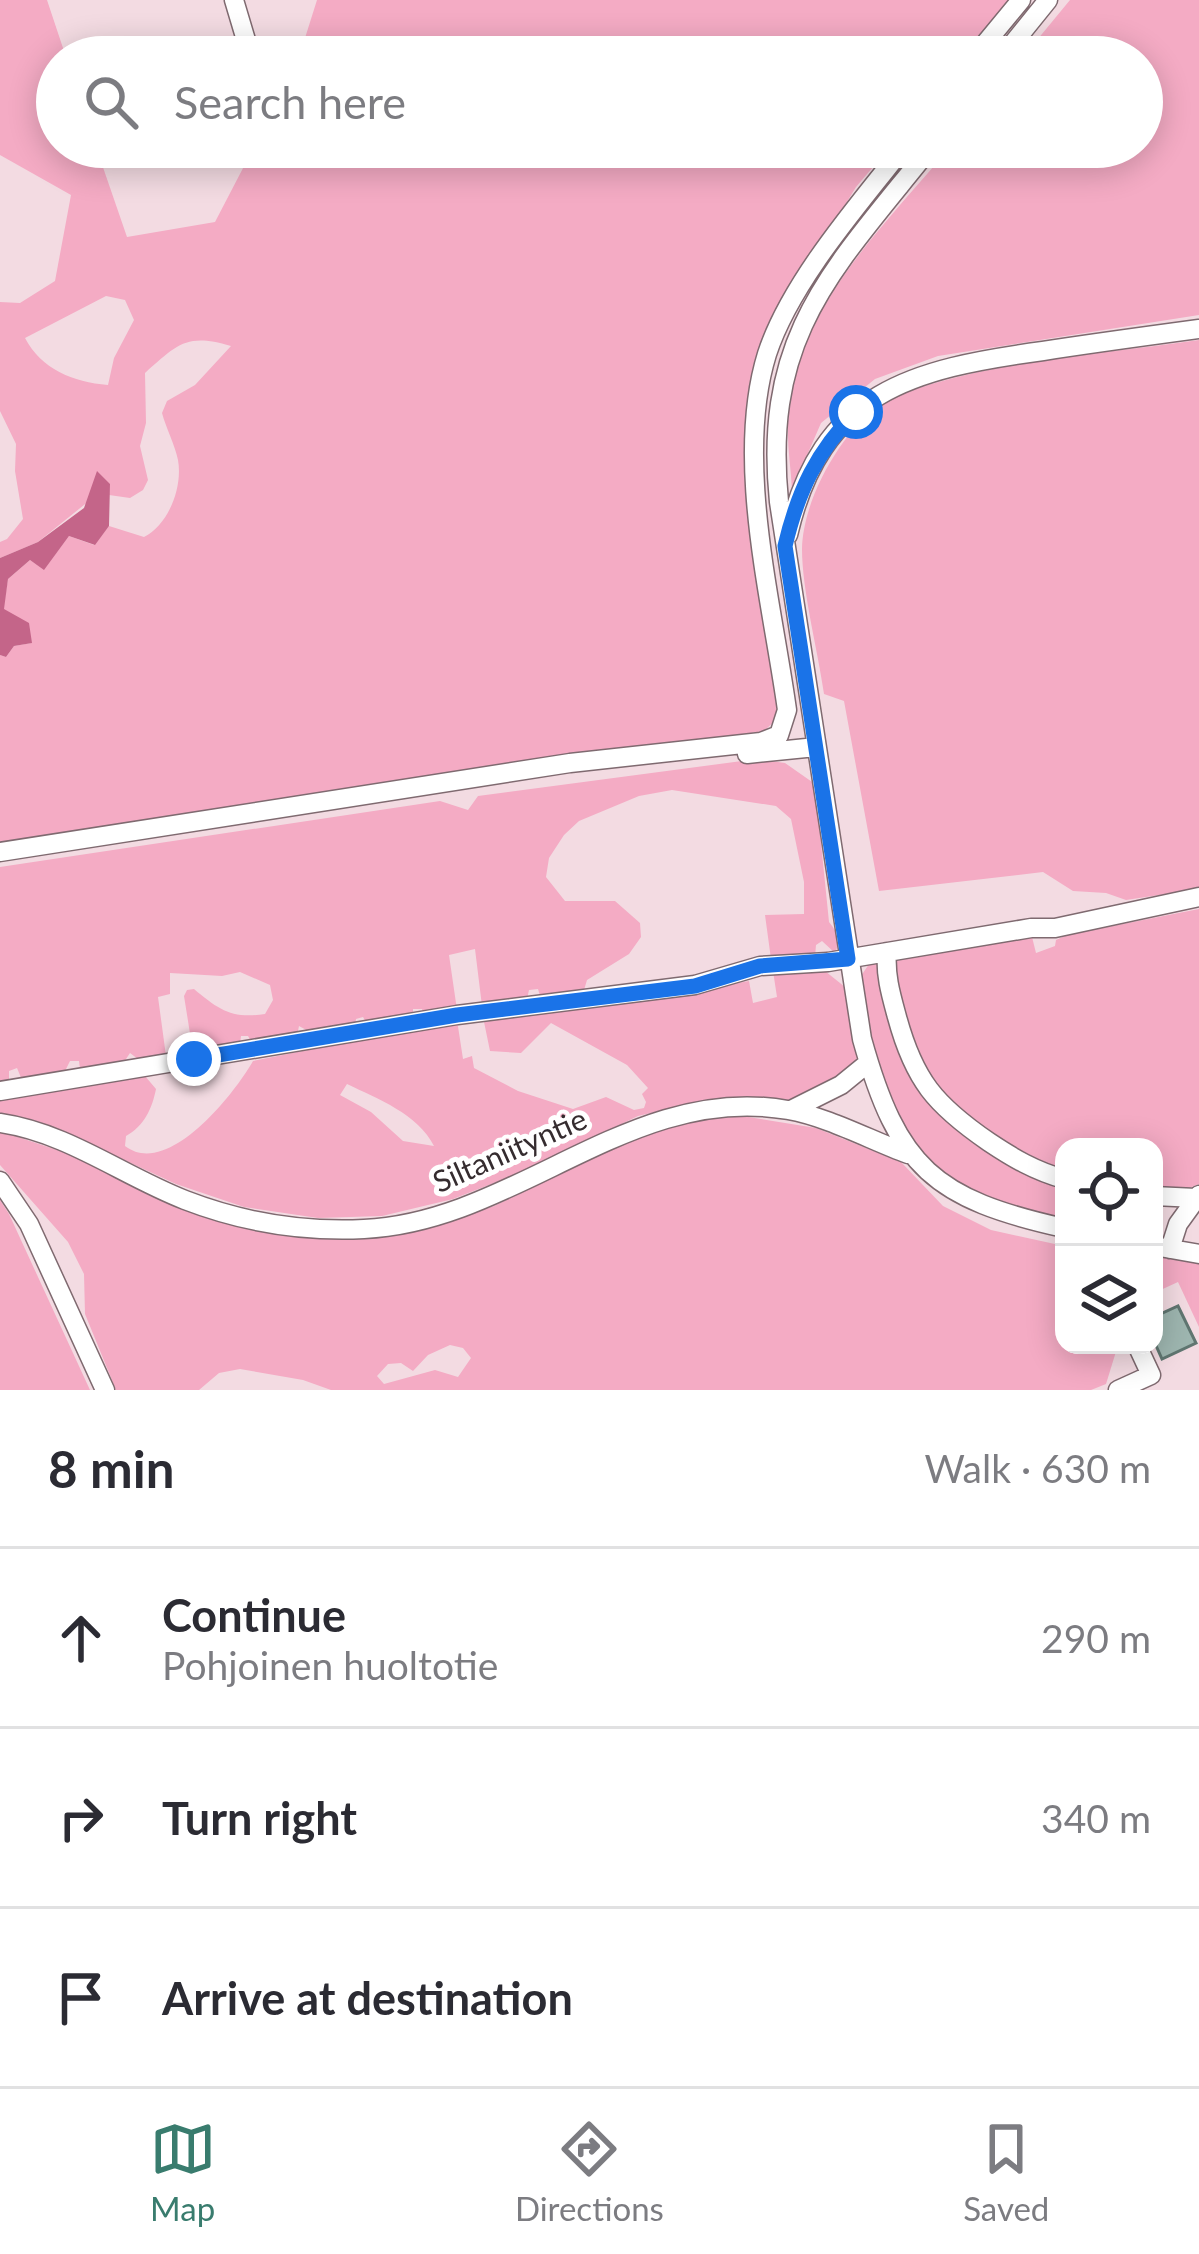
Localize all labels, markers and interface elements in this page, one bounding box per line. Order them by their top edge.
search box [36,36,1163,168]
icon: search [78,69,144,135]
text: Search here [174,75,406,129]
route start [829,385,883,439]
route end [167,1032,221,1086]
street label: Siltaniityntie [427,1099,592,1199]
map controls [1055,1138,1163,1354]
button: locate [1055,1138,1163,1246]
button: layers [1055,1246,1163,1354]
text: 8 min [48,1438,174,1499]
text: Walk · 630 m [924,1445,1151,1491]
text: Continue [162,1588,346,1642]
icon: ahead [48,1605,114,1671]
text: 290 m [1041,1615,1151,1661]
text: Pohjoinen huoltotie [162,1642,498,1688]
icon: right [48,1785,114,1851]
text: Turn right [162,1791,357,1845]
text: 340 m [1041,1795,1151,1841]
icon: arrive [48,1965,114,2031]
text: Arrive at destination [162,1971,573,2025]
tab: Map [150,2116,216,2228]
tab: Directions [515,2116,664,2228]
tab: Saved [963,2116,1049,2228]

